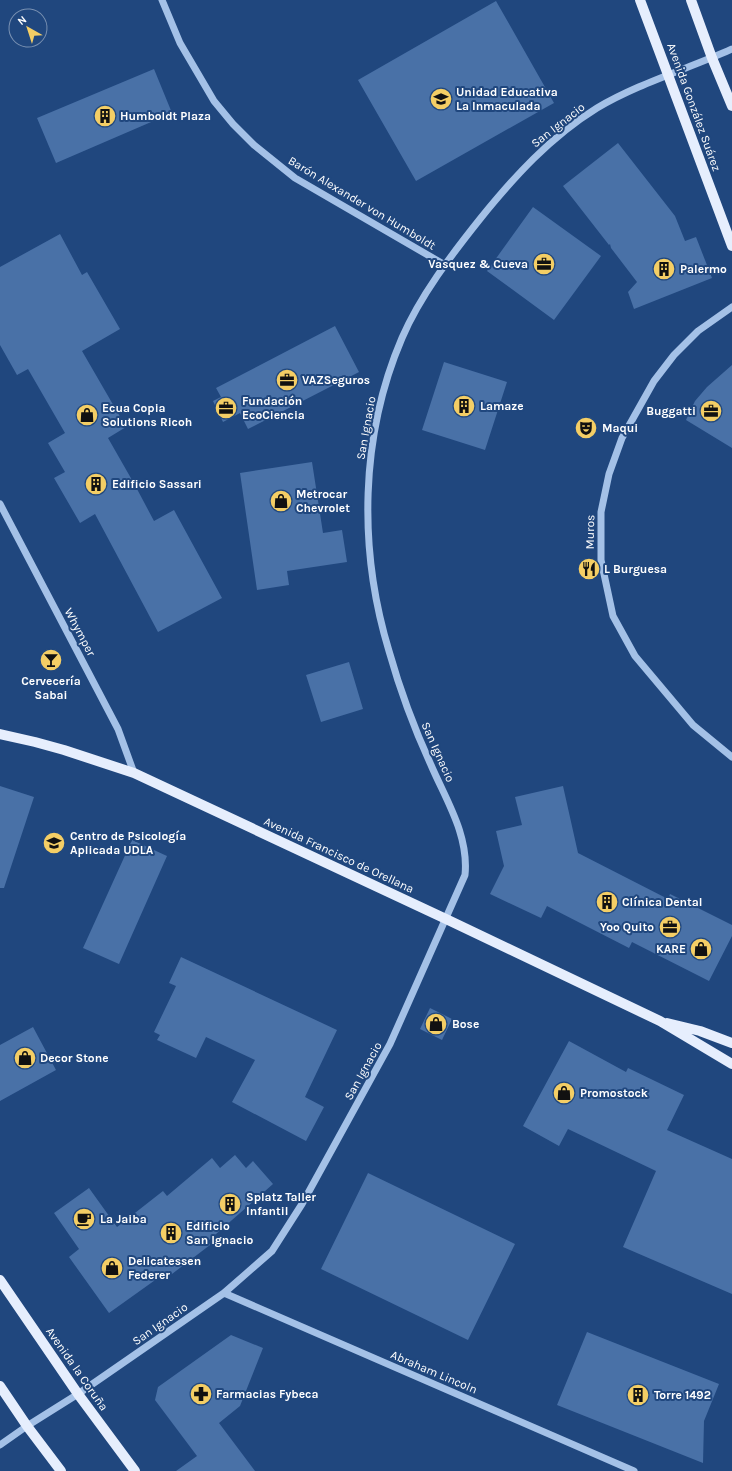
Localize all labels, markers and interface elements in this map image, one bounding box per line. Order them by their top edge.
north arrow [8,8,48,48]
text: N [15,13,29,28]
street label: Avenida González Suárez [664,41,724,173]
place label: Unidad Educativa La Inmaculada [456,85,558,113]
school or university icon: Unidad Educativa La Inmaculada [428,86,454,112]
street label: San Ignacio [528,100,588,150]
building icon: Humboldt Plaza [92,103,118,129]
place label: Humboldt Plaza [120,109,211,123]
street label: Barón Alexander von Humboldt [286,153,439,253]
office icon: Vasquez & Cueva [531,251,557,277]
building icon: Palermo [651,256,677,282]
place label: Vasquez & Cueva [428,257,528,271]
place label: Palermo [680,262,727,276]
office icon: VAZSeguros [274,367,300,393]
place label: VAZSeguros [302,373,370,387]
building icon: Lamaze [451,393,477,419]
place label: Fundación EcoCiencia [242,394,305,422]
office icon: Fundación EcoCiencia [213,395,239,421]
street label: San Ignacio [354,395,378,461]
office icon: Buggatti [698,398,724,424]
place label: Lamaze [480,399,524,413]
place label: Ecua Copia Solutions Ricoh [102,401,192,429]
shop icon: Ecua Copia Solutions Ricoh [74,402,100,428]
place label: Buggatti [646,404,696,418]
theatre icon: Maqui [573,415,599,441]
place label: Maqui [602,421,638,435]
building icon: Edificio Sassari [83,471,109,497]
place label: Edificio Sassari [112,477,202,491]
place label: Metrocar Chevrolet [296,487,350,515]
shop icon: Metrocar Chevrolet [268,488,294,514]
street label: Muros [583,515,597,549]
restaurant icon: L Burguesa [576,556,602,582]
place label: L Burguesa [604,562,667,576]
street label: Whymper [62,606,99,659]
bar icon: Cervecería Sabai [38,647,64,673]
place label: Cervecería Sabai [21,674,81,702]
street label: San Ignacio [419,720,457,784]
street label: Avenida Francisco de Orellana [262,814,416,896]
place label: Centro de Psicología Aplicada UDLA [70,829,186,857]
school or university icon: Centro de Psicología Aplicada UDLA [41,830,67,856]
building icon: Clínica Dental [594,889,620,915]
place label: Clínica Dental [622,895,703,909]
office icon: Yoo Quito [657,914,683,940]
place label: Yoo Quito [600,920,654,934]
shop icon: KARE [688,936,714,962]
place label: KARE [656,942,686,956]
shop icon: Bose [423,1011,449,1037]
place label: Bose [452,1017,479,1031]
street label: San Ignacio [341,1040,385,1102]
shop icon: Decor Stone [12,1045,38,1071]
place label: Decor Stone [40,1051,109,1065]
shop icon: Promostock [551,1080,577,1106]
place label: Promostock [580,1086,648,1100]
place label: Splatz Taller Infantil [246,1190,316,1218]
building icon: Splatz Taller Infantil [217,1191,243,1217]
cafe icon: La Jaiba [71,1206,97,1232]
place label: La Jaiba [100,1212,147,1226]
place label: Edificio San Ignacio [186,1219,254,1247]
building icon: Edificio San Ignacio [158,1220,184,1246]
place label: Delicatessen Federer [128,1254,201,1282]
shop icon: Delicatessen Federer [99,1255,125,1281]
street label: San Ignacio [130,1300,190,1348]
street label: Avenida la Coruña [43,1325,111,1413]
street label: Abraham Lincoln [389,1347,479,1397]
pharmacy icon: Farmacias Fybeca [188,1381,214,1407]
building icon: Torre 1492 [625,1382,651,1408]
place label: Farmacias Fybeca [216,1387,318,1401]
place label: Torre 1492 [654,1388,711,1402]

